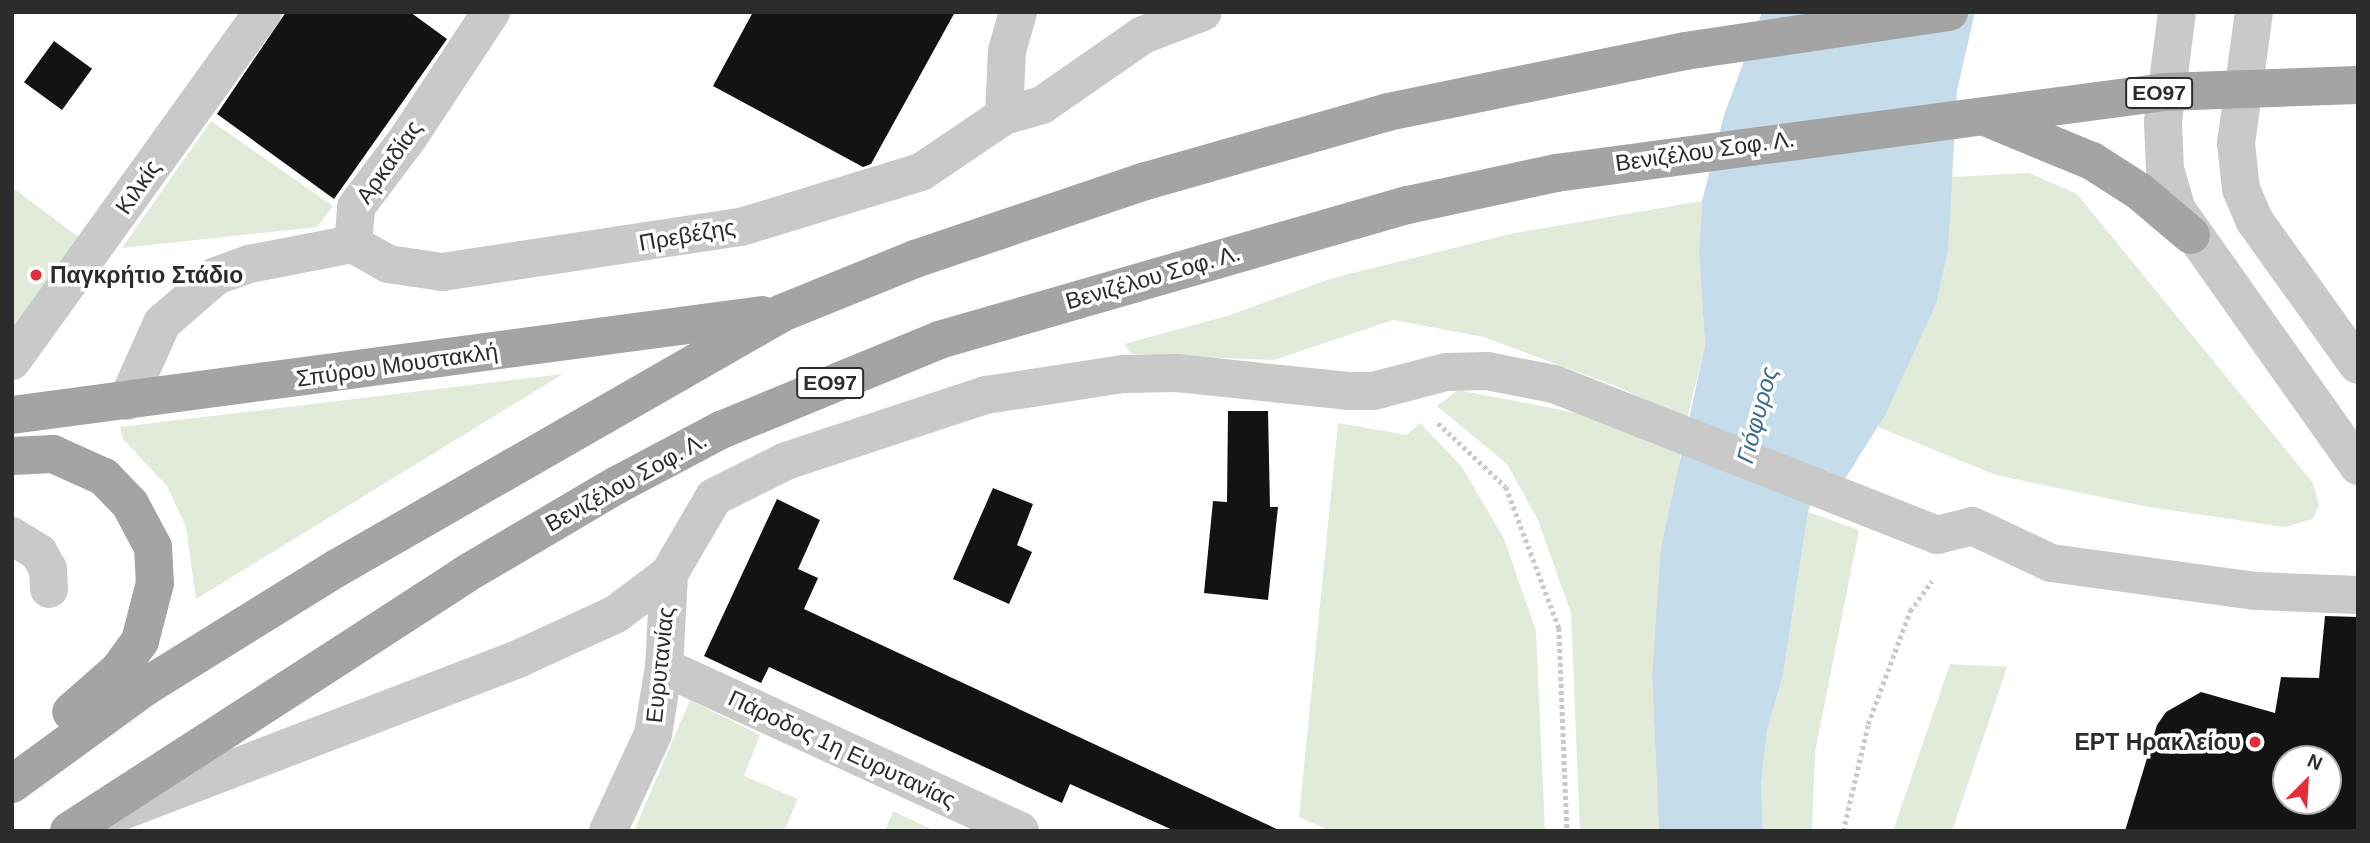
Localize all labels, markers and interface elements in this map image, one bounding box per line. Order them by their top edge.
road number: ΕΟ97 [2124,76,2194,110]
street label: Αρκαδίας [350,115,428,209]
street label: Βενιζέλου Σοφ. Λ. [1613,125,1797,177]
street label: Κιλκίς [110,155,166,219]
street label: Πρεβέζης [637,213,737,257]
street label: Βενιζέλου Σοφ. Λ. [1062,239,1244,315]
place label: Παγκρήτιο Στάδιο [50,261,243,289]
marker: Παγκρήτιο Στάδιο [28,267,44,283]
street label: Σπύρου Μουστακλή [295,337,499,393]
water label: Γιόφυρος [1730,364,1784,466]
road number: ΕΟ97 [795,366,865,400]
street label: Βενιζέλου Σοφ. Λ. [540,426,712,538]
street label: Ευρυτανίας [640,606,680,724]
street label: Πάροδος 1η Ευρυτανίας [724,684,960,814]
place label: ΕΡΤ Ηρακλείου [2075,728,2241,756]
marker: ΕΡΤ Ηρακλείου [2247,734,2263,750]
north arrow [2272,745,2342,815]
text: N [2304,750,2325,775]

